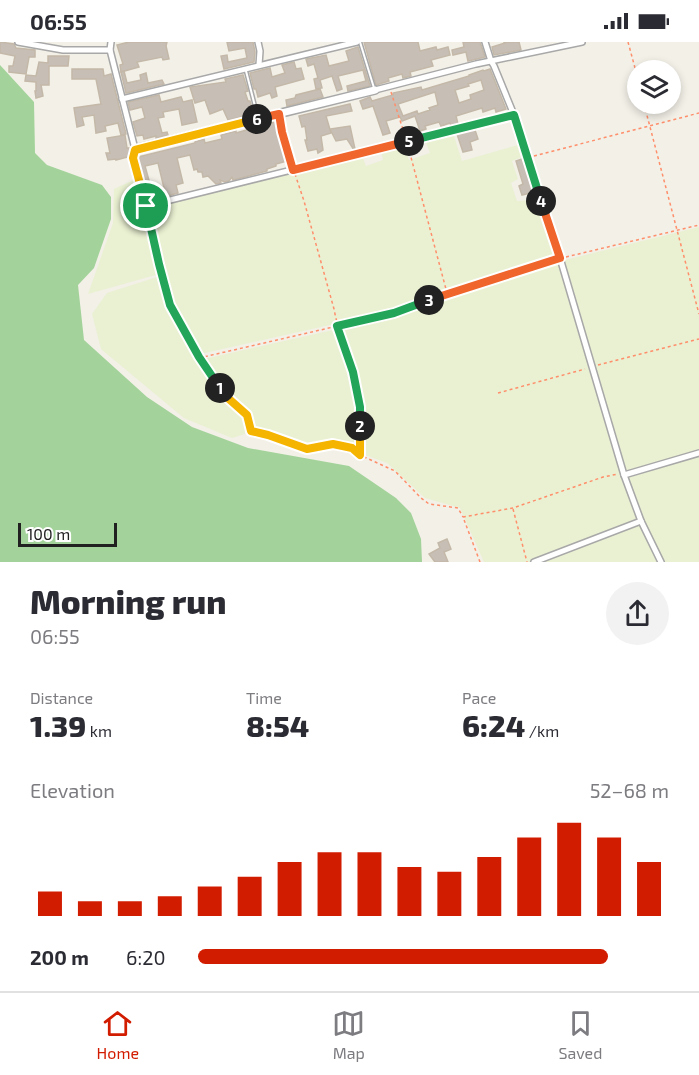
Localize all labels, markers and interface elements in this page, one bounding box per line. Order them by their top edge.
text: 06:55 [30,8,87,34]
map controls [627,60,681,114]
button: layers [627,60,681,114]
pin: 6 [242,104,272,134]
text: 6 [252,109,262,128]
pin: 5 [394,126,424,156]
text: 5 [405,131,413,150]
pin [120,180,171,231]
pin: 4 [526,186,556,216]
icon: arrive [129,189,162,222]
text: 4 [536,191,546,210]
pin: 3 [414,285,444,315]
text: 3 [424,290,434,309]
pin: 1 [205,373,235,403]
text: 1 [217,378,223,397]
pin: 2 [345,411,375,441]
text: 2 [355,416,365,435]
scale bar [18,520,117,547]
text: 100 m [27,524,70,543]
text: Morning run [30,581,227,621]
button: share [606,582,669,645]
text: 06:55 [30,624,80,648]
text: Distance [30,688,93,707]
text: Time [246,688,282,707]
text: Pace [462,688,496,707]
text: 1.39 [30,707,86,743]
text: 8:54 [246,707,309,743]
text: 6:24 [462,707,525,743]
text: km [86,721,112,740]
text: /km [525,721,559,740]
text: Elevation [30,778,115,802]
text: 52–68 m [590,778,669,802]
text: 200 m [30,945,89,969]
text: 6:20 [126,945,165,969]
tab: Home [97,1007,139,1062]
tab: Map [332,1007,365,1062]
tab: Saved [558,1007,602,1062]

